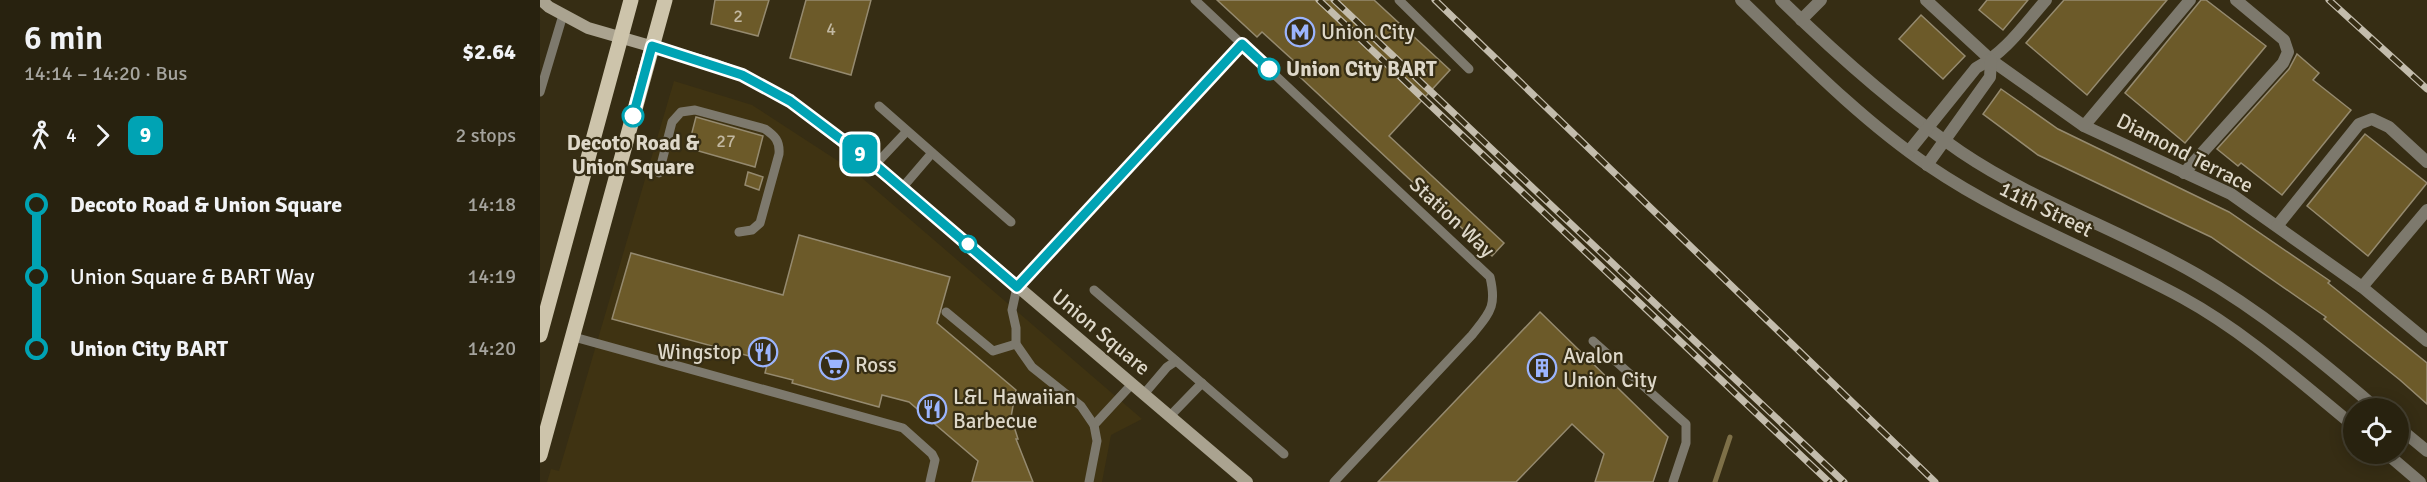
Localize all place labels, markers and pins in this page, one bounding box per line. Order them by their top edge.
metro station icon: Union City [1284,16,1316,48]
place label: Union City [1321,19,1415,45]
place label: Union City BART [1286,56,1437,82]
marker: Union City BART [1258,58,1280,80]
marker: Decoto Road & Union Square [622,105,644,127]
place label: Decoto Road & Union Square [567,130,699,180]
unlabelled marker [959,235,977,253]
restaurant icon: Wingstop [747,336,779,368]
place label: Wingstop [658,339,742,365]
place label: Avalon Union City [1563,343,1657,393]
supermarket icon: Ross [818,349,850,381]
place label: Ross [855,352,897,378]
building icon: Avalon Union City [1526,352,1558,384]
place label: L&L Hawaiian Barbecue [953,384,1076,434]
restaurant icon: L&L Hawaiian Barbecue [916,393,948,425]

